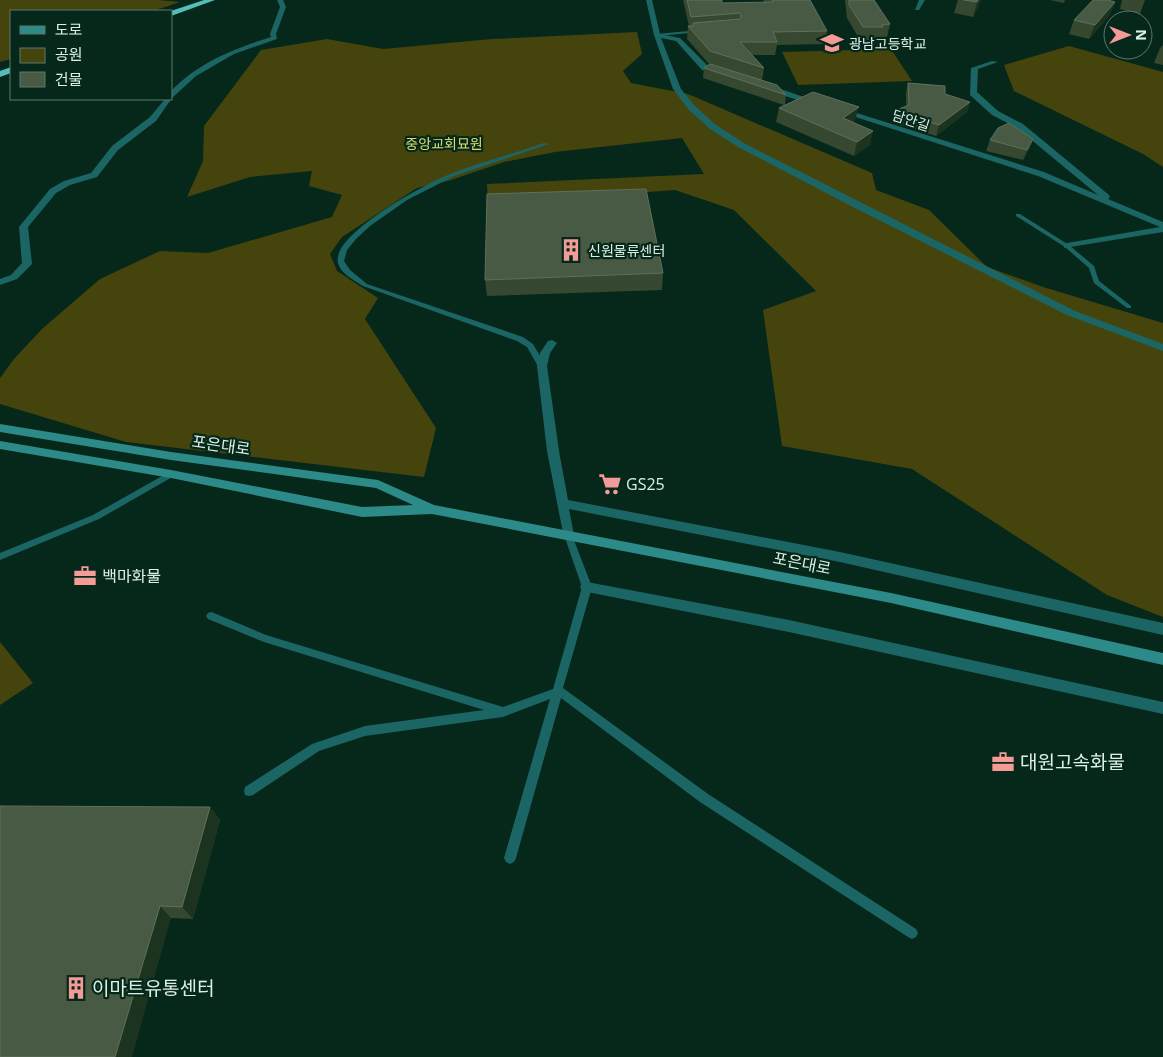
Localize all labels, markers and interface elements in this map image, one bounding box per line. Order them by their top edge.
legend [10,10,172,100]
north arrow [1103,10,1153,60]
text: 도로 [55,19,83,39]
text: N [1132,29,1151,41]
school or university icon: 광남고등학교 [819,30,845,56]
place label: 광남고등학교 [849,34,926,53]
text: 공원 [55,44,83,64]
text: 건물 [55,69,83,89]
street label: 담안길 [890,105,932,135]
park label: 중앙교회묘원 [405,134,483,153]
building icon: 신원물류센터 [558,237,584,263]
place label: 신원물류센터 [588,241,665,260]
street label: 포은대로 [190,430,252,460]
supermarket icon: GS25 [597,471,623,497]
place label: GS25 [626,473,665,495]
street label: 포은대로 [771,547,833,579]
office icon: 백마화물 [72,563,98,589]
place label: 백마화물 [102,565,161,587]
office icon: 대원고속화물 [990,749,1016,775]
place label: 대원고속화물 [1020,749,1125,775]
building icon: 이마트유통센터 [63,975,89,1001]
place label: 이마트유통센터 [92,975,214,1001]

